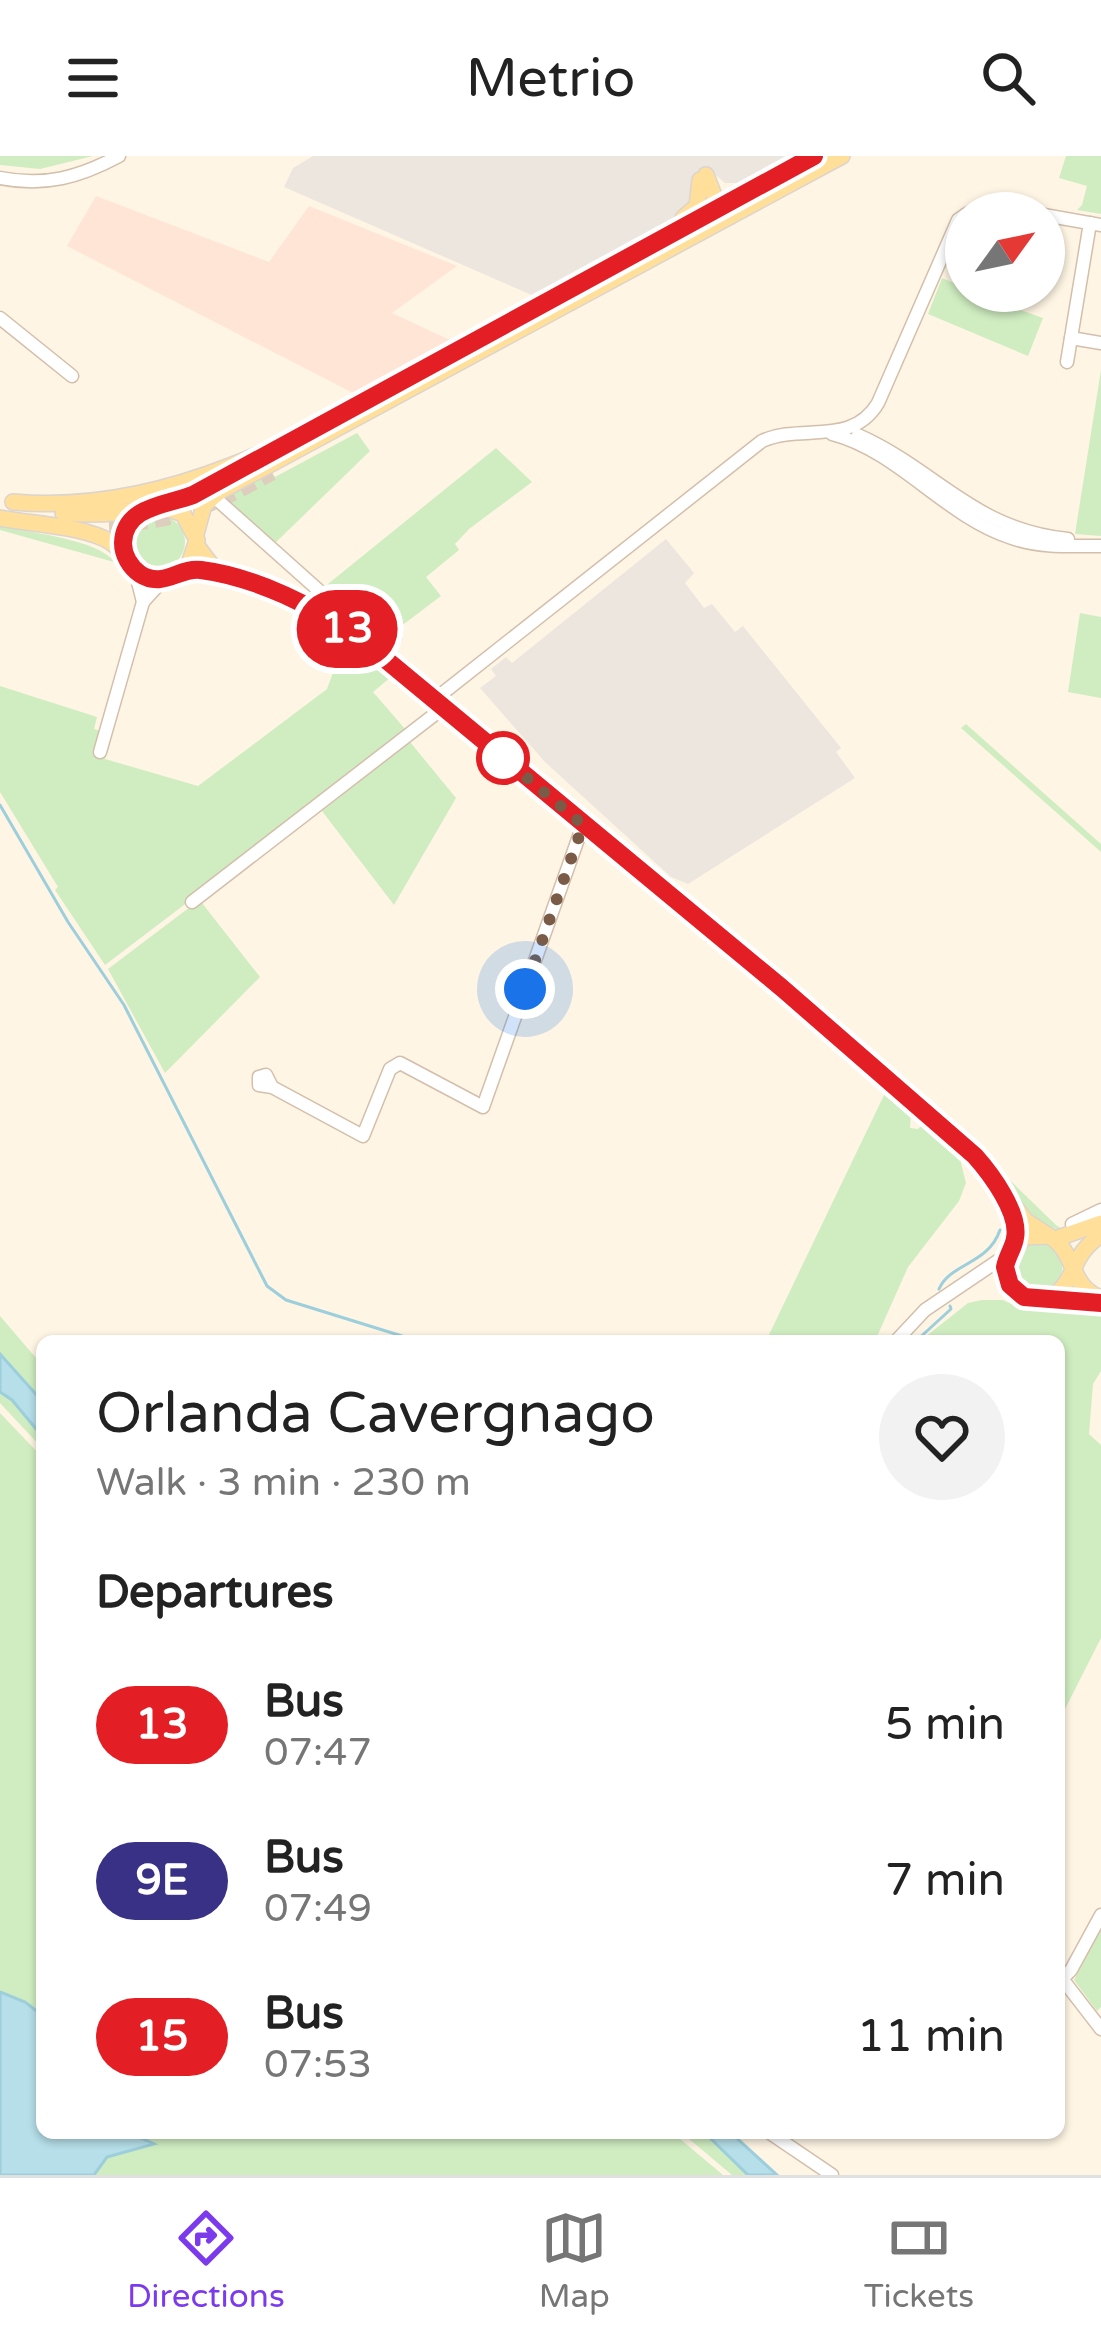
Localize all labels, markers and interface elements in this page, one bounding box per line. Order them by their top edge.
icon: menu [60,45,126,111]
icon: search [975,45,1041,111]
text: Metrio [466,46,635,111]
north arrow [945,192,1065,312]
map controls [945,192,1065,312]
line badge: 13 [293,590,401,668]
text: 13 [321,603,373,654]
unlabelled marker [478,733,528,783]
your location [495,959,555,1019]
button: heart [879,1374,1005,1500]
text: Orlanda Cavergnago [96,1380,655,1448]
text: Walk · 3 min · 230 m [96,1459,471,1506]
text: Departures [96,1566,334,1620]
text: Bus [264,1675,344,1729]
text: 5 min [885,1698,1005,1752]
text: 13 [136,1699,188,1750]
text: 07:47 [264,1729,372,1776]
text: Bus [264,1831,344,1885]
text: 7 min [885,1854,1005,1908]
text: 9E [135,1855,189,1906]
text: 07:49 [264,1885,372,1932]
text: Bus [264,1987,344,2041]
text: 11 min [857,2010,1005,2064]
text: 15 [136,2011,188,2062]
text: 07:53 [264,2041,372,2088]
tab: Directions [127,2205,285,2316]
tab: Map [539,2205,610,2316]
tab: Tickets [864,2205,974,2316]

